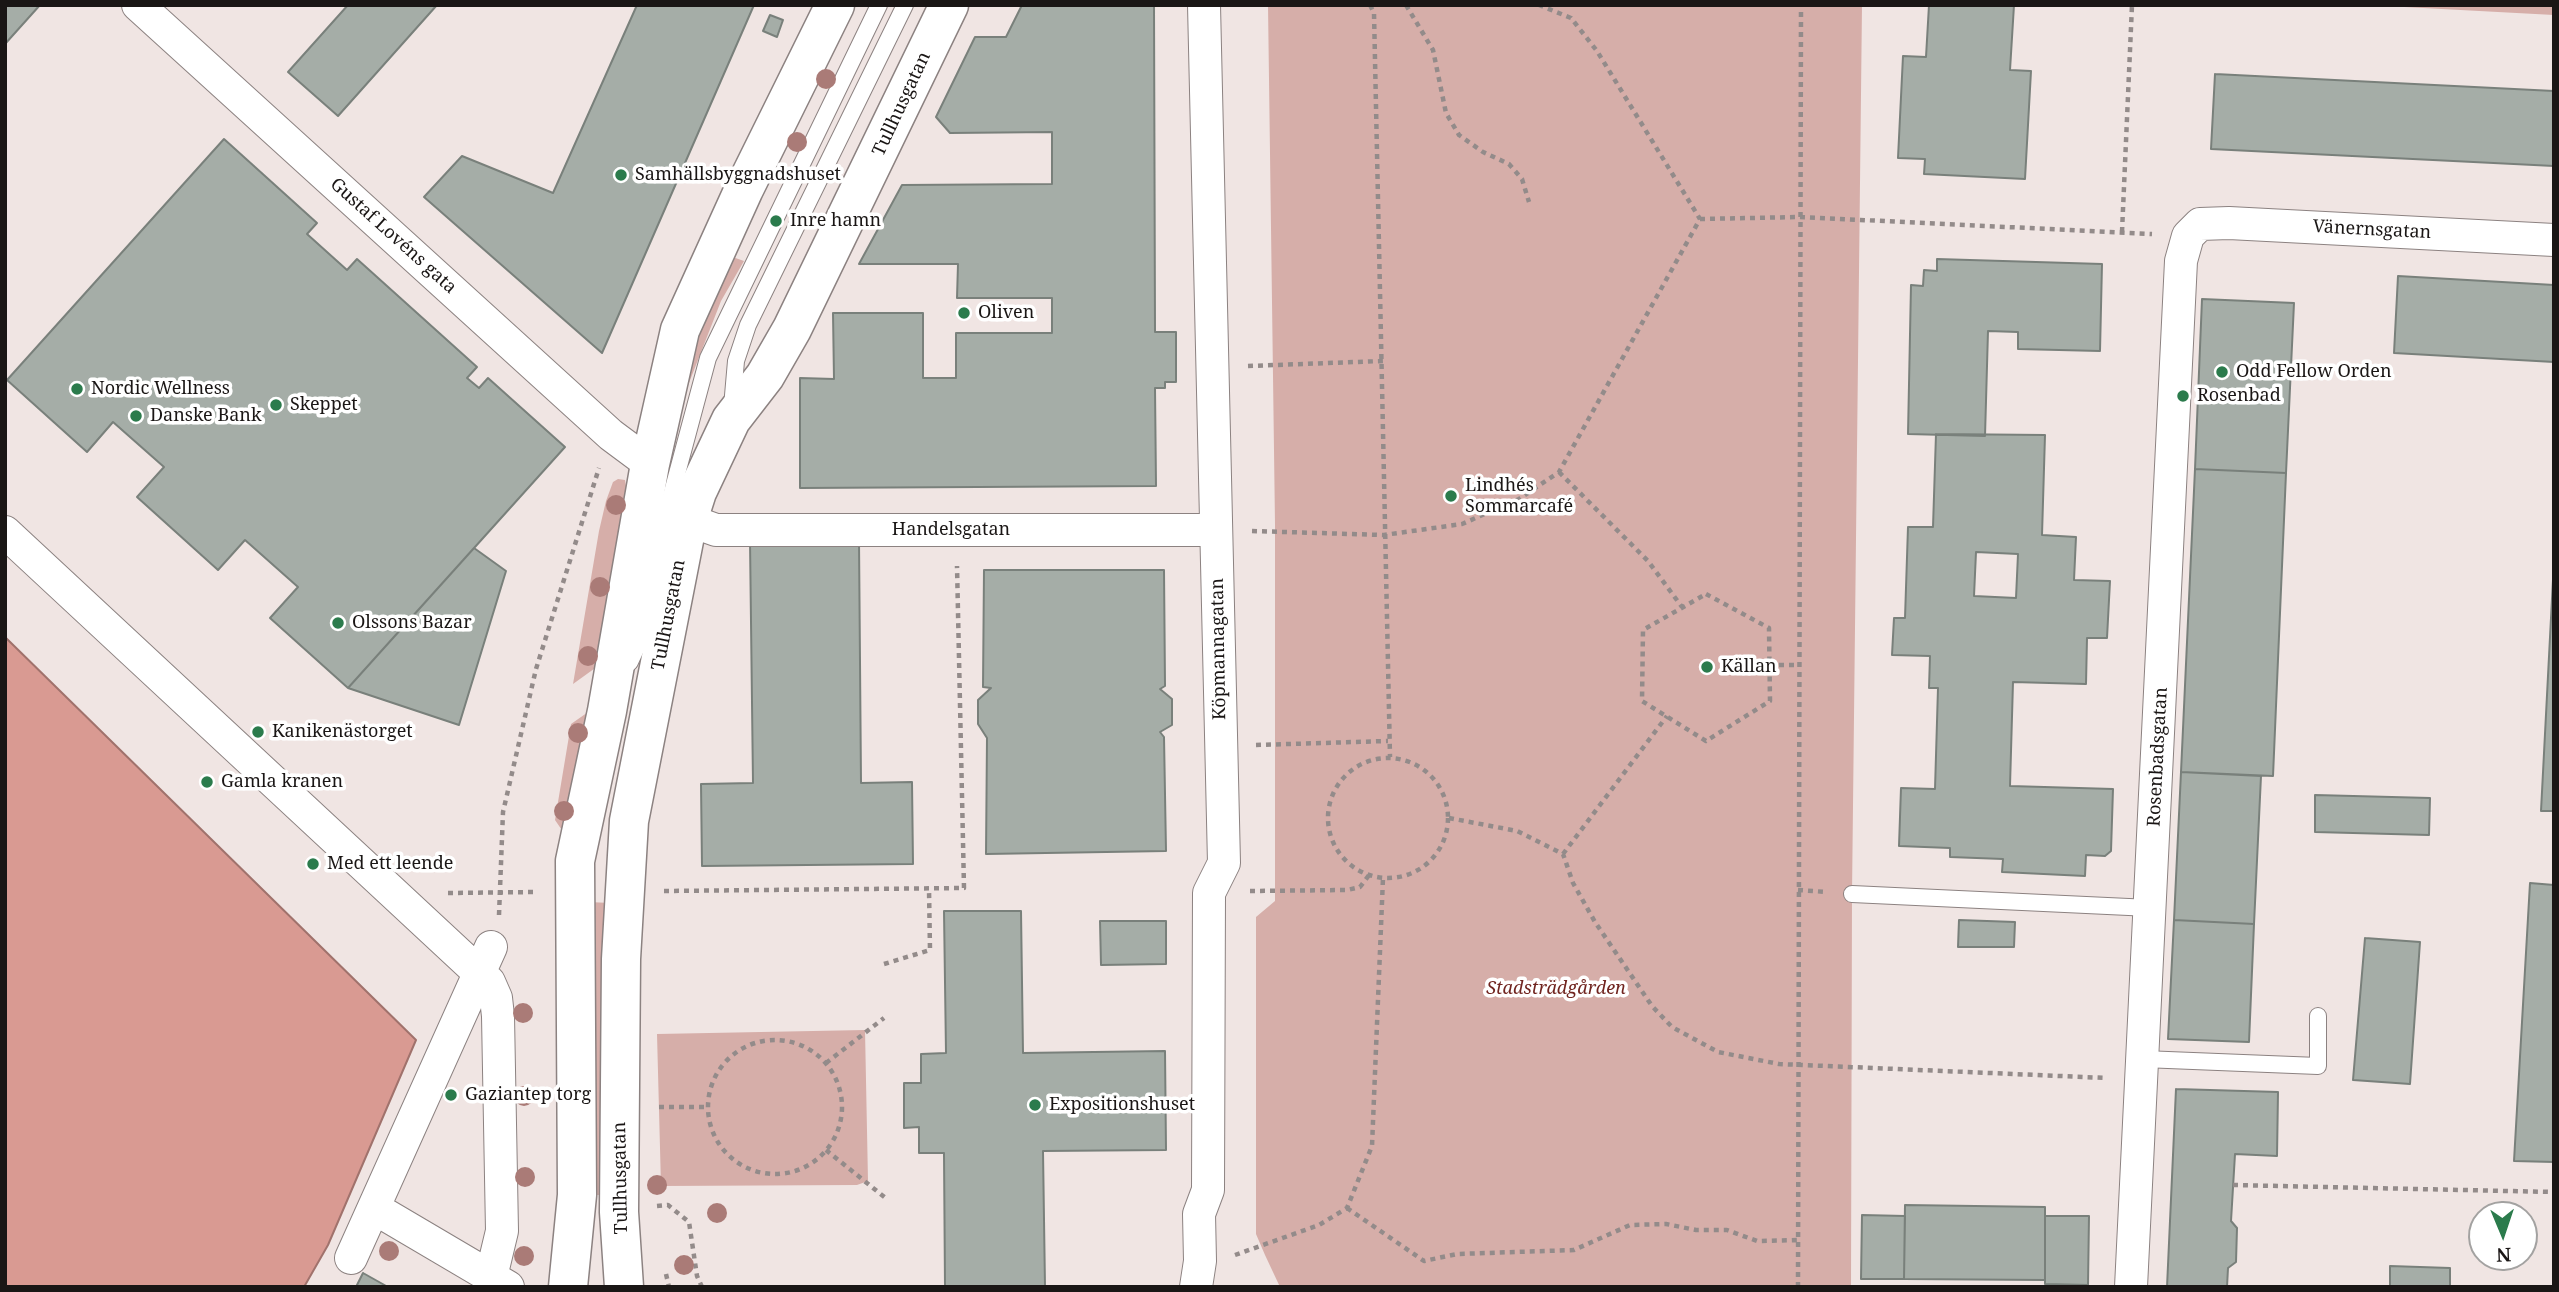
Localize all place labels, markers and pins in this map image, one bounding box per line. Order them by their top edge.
place label: Samhällsbyggnadshuset [635,164,841,186]
marker: Samhällsbyggnadshuset [613,167,629,183]
place label: Inre hamn [790,210,881,232]
marker: Inre hamn [768,213,784,229]
place label: Oliven [978,302,1034,324]
marker: Oliven [956,305,972,321]
place label: Odd Fellow Orden [2236,361,2392,383]
marker: Odd Fellow Orden [2214,364,2230,380]
place label: Nordic Wellness [91,378,230,400]
marker: Nordic Wellness [69,381,85,397]
place label: Rosenbad [2197,385,2281,407]
marker: Rosenbad [2175,388,2191,404]
place label: Skeppet [290,394,358,416]
marker: Skeppet [268,397,284,413]
place label: Danske Bank [150,405,261,427]
marker: Danske Bank [128,408,144,424]
place label: Lindhés Sommarcafé [1465,475,1573,518]
marker: Lindhés Sommarcafé [1443,488,1459,504]
place label: Olssons Bazar [352,612,472,634]
marker: Olssons Bazar [330,615,346,631]
place label: Källan [1721,656,1777,678]
marker: Källan [1699,659,1715,675]
place label: Kanikenästorget [272,721,413,743]
marker: Kanikenästorget [250,724,266,740]
place label: Gamla kranen [221,771,343,793]
marker: Gamla kranen [199,774,215,790]
place label: Med ett leende [327,853,453,875]
marker: Med ett leende [305,856,321,872]
place label: Gaziantep torg [465,1084,591,1106]
marker: Gaziantep torg [443,1087,459,1103]
place label: Expositionshuset [1049,1094,1195,1116]
marker: Expositionshuset [1027,1097,1043,1113]

